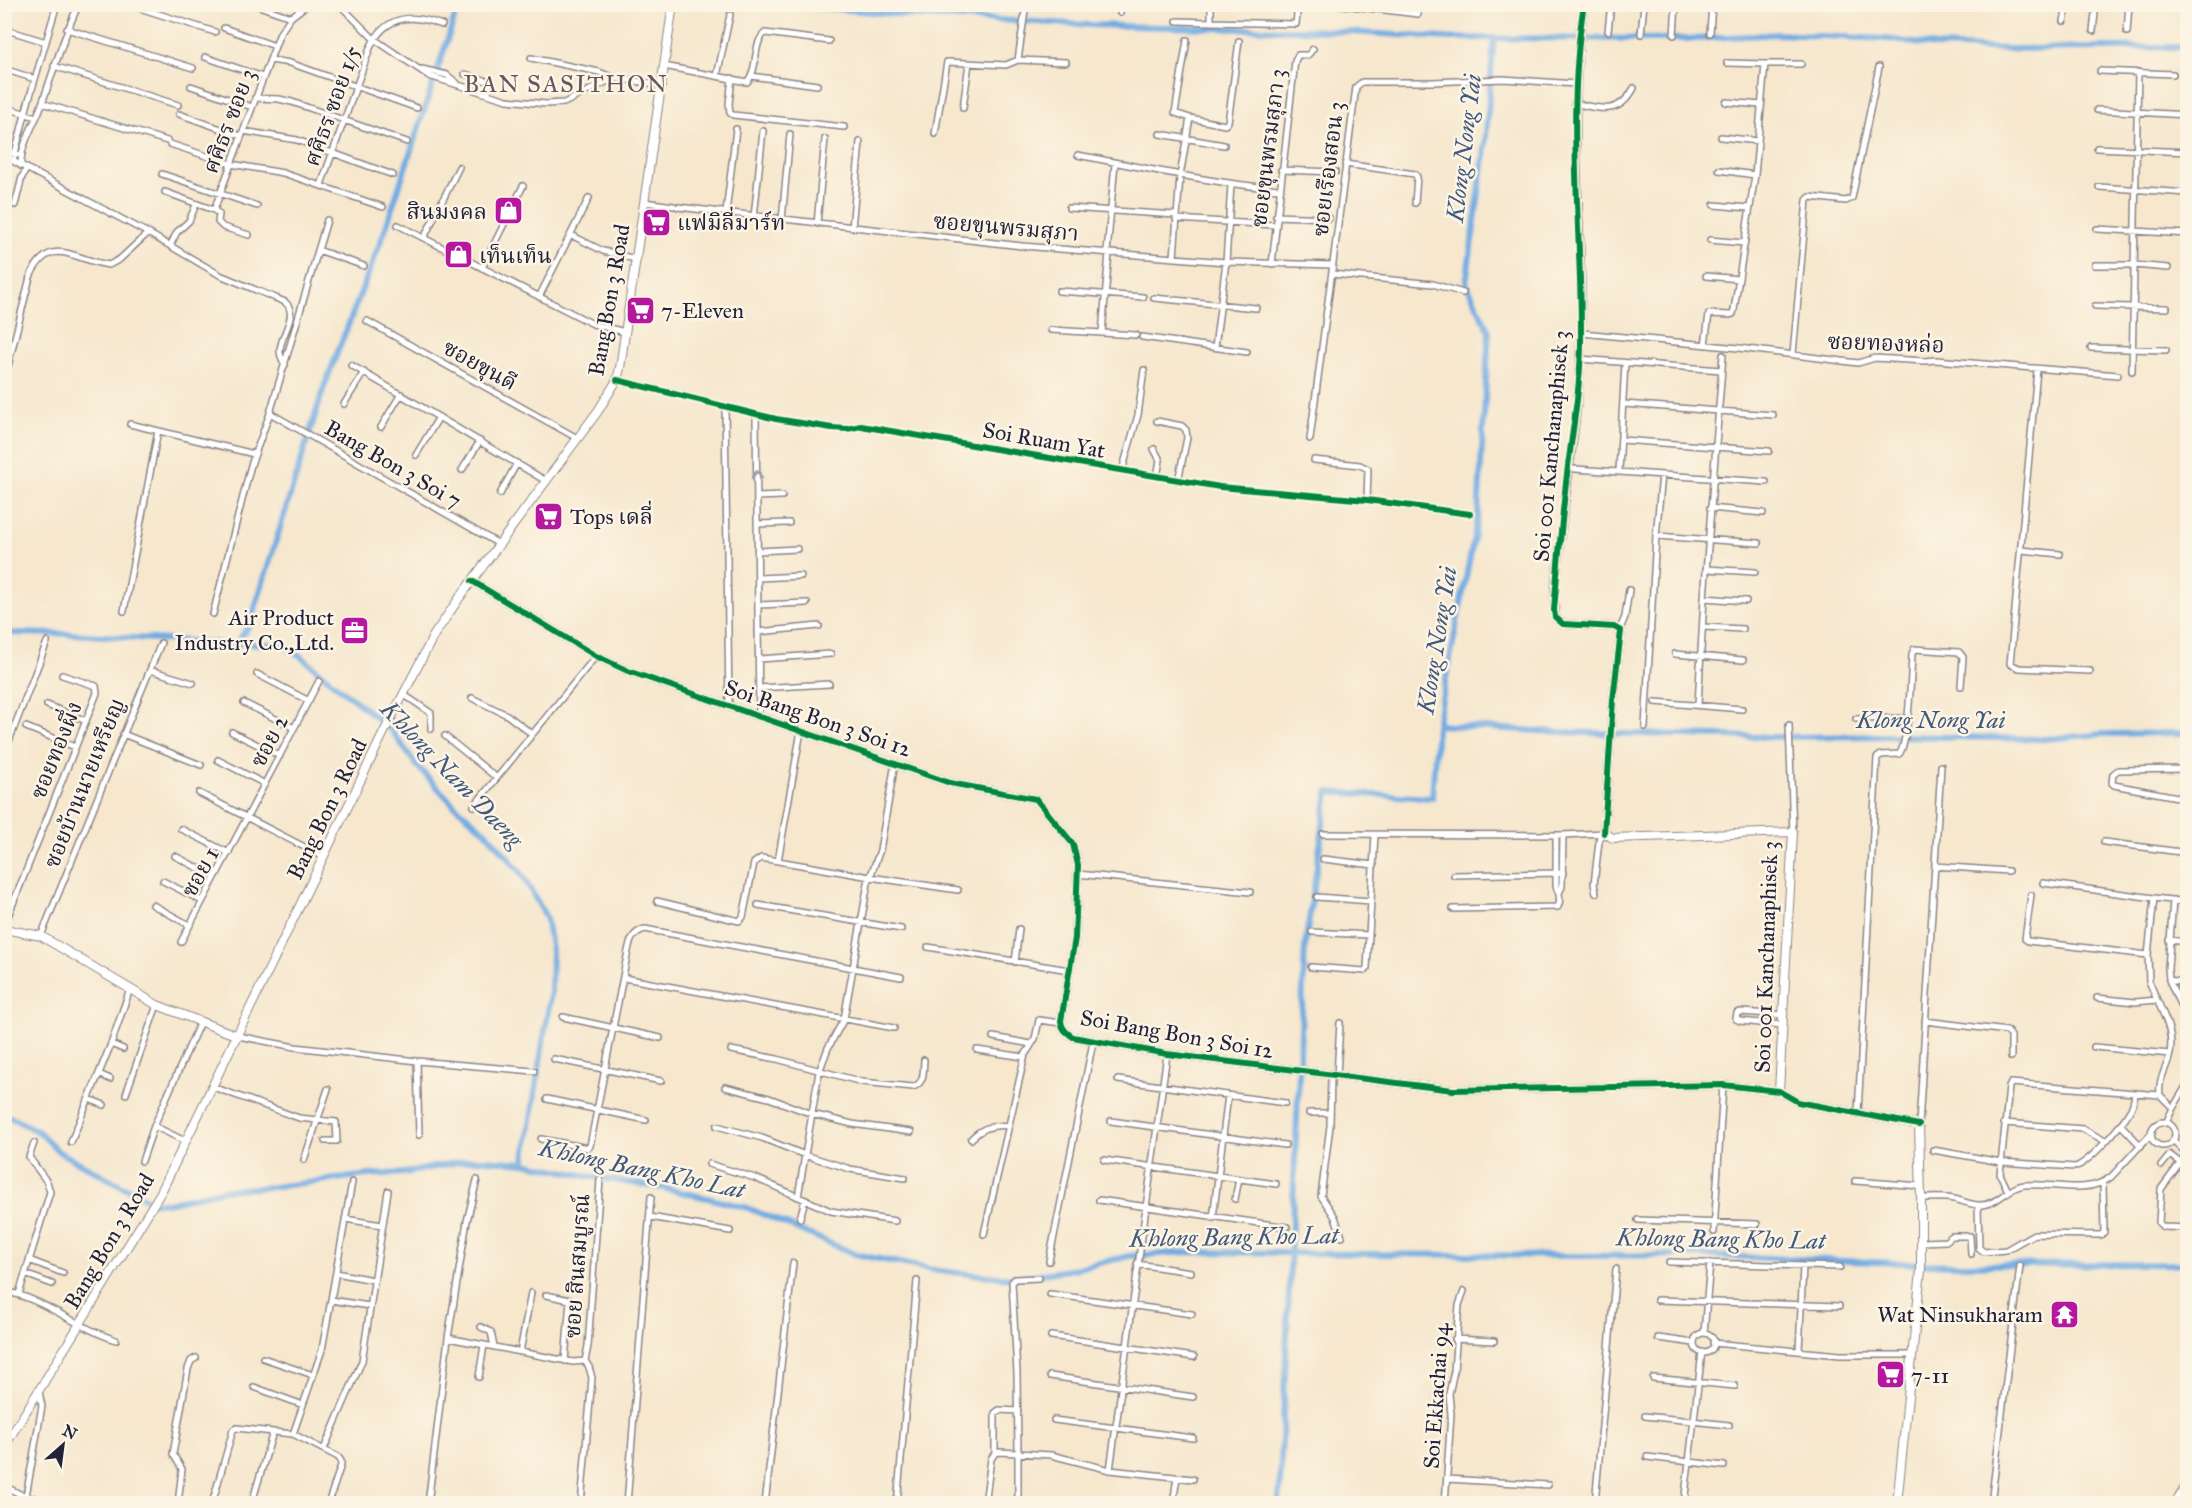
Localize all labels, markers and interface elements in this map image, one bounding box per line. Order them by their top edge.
street label: ศศิธร ซอย 1/5 [298,42,366,170]
street label: ศศิธร ซอย 3 [197,65,261,177]
street label: ซอยขุนพรมสุภา 3 [1245,67,1292,229]
district label: BAN SASITHON [464,69,668,99]
water label: Klong Nong Yai [1440,72,1488,225]
street label: ซอยเรืองสอน 3 [1306,100,1350,238]
shop icon: สินมงคล [492,195,524,227]
place label: สินมงคล [406,198,487,225]
supermarket icon: แฟมิลี่มาร์ท [640,206,672,238]
place label: แฟมิลี่มาร์ท [677,206,785,236]
street label: ซอยขุนพรมสุภา [932,207,1080,248]
street label: Bang Bon 3 Road [582,222,636,378]
shop icon: เท็นเท็น [442,239,474,271]
place label: เท็นเท็น [479,242,552,269]
supermarket icon: 7-Eleven [624,294,656,326]
place label: 7-Eleven [661,297,744,324]
street label: ซอยทองหล่อ [1827,327,1945,359]
street label: Soi 001 Kanchanaphisek 3 [1527,329,1575,563]
street label: ซอยขุนดี [438,334,522,397]
street label: Bang Bon 3 Soi 7 [320,414,466,514]
street label: Soi Ruam Yat [981,416,1108,464]
one-way arrow [751,471,763,480]
supermarket icon: Tops เดลี่ [533,500,565,532]
place label: Tops เดลี่ [570,500,653,530]
water label: Klong Nong Yai [1410,564,1463,717]
place label: Air Product Industry Co.,Ltd. [175,604,334,656]
office icon: Air Product Industry Co.,Ltd. [339,614,371,646]
street label: Soi Bang Bon 3 Soi 12 [721,673,915,763]
street label: ซอยบ้านนายเหรียญ [38,694,130,872]
water label: Khlong Nam Daeng [374,694,531,855]
street label: ซอยทองผึ่ง [21,696,88,803]
water label: Klong Nong Yai [1856,705,2005,735]
street label: ซอย 2 [244,710,294,772]
street label: Bang Bon 3 Road [281,734,373,884]
street label: Soi 001 Kanchanaphisek 3 [1748,840,1784,1074]
street label: ซอย 1 [175,842,225,902]
street label: Soi Bang Bon 3 Soi 12 [1078,1004,1276,1064]
water label: Khlong Bang Kho Lat [536,1132,749,1206]
street label: Bang Bon 3 Road [58,1168,160,1314]
street label: ซอย สินสมบูรณ์ [558,1193,596,1339]
water label: Khlong Bang Kho Lat [1128,1220,1340,1254]
water label: Khlong Bang Kho Lat [1615,1222,1827,1256]
temple icon: Wat Ninsukharam [2048,1298,2080,1330]
place label: Wat Ninsukharam [1877,1301,2044,1328]
street label: Soi Ekkachai 94 [1417,1322,1455,1470]
supermarket icon: 7-11 [1874,1359,1906,1391]
place label: 7-11 [1911,1362,1949,1389]
north arrow [33,1415,93,1475]
text: N [59,1421,81,1444]

